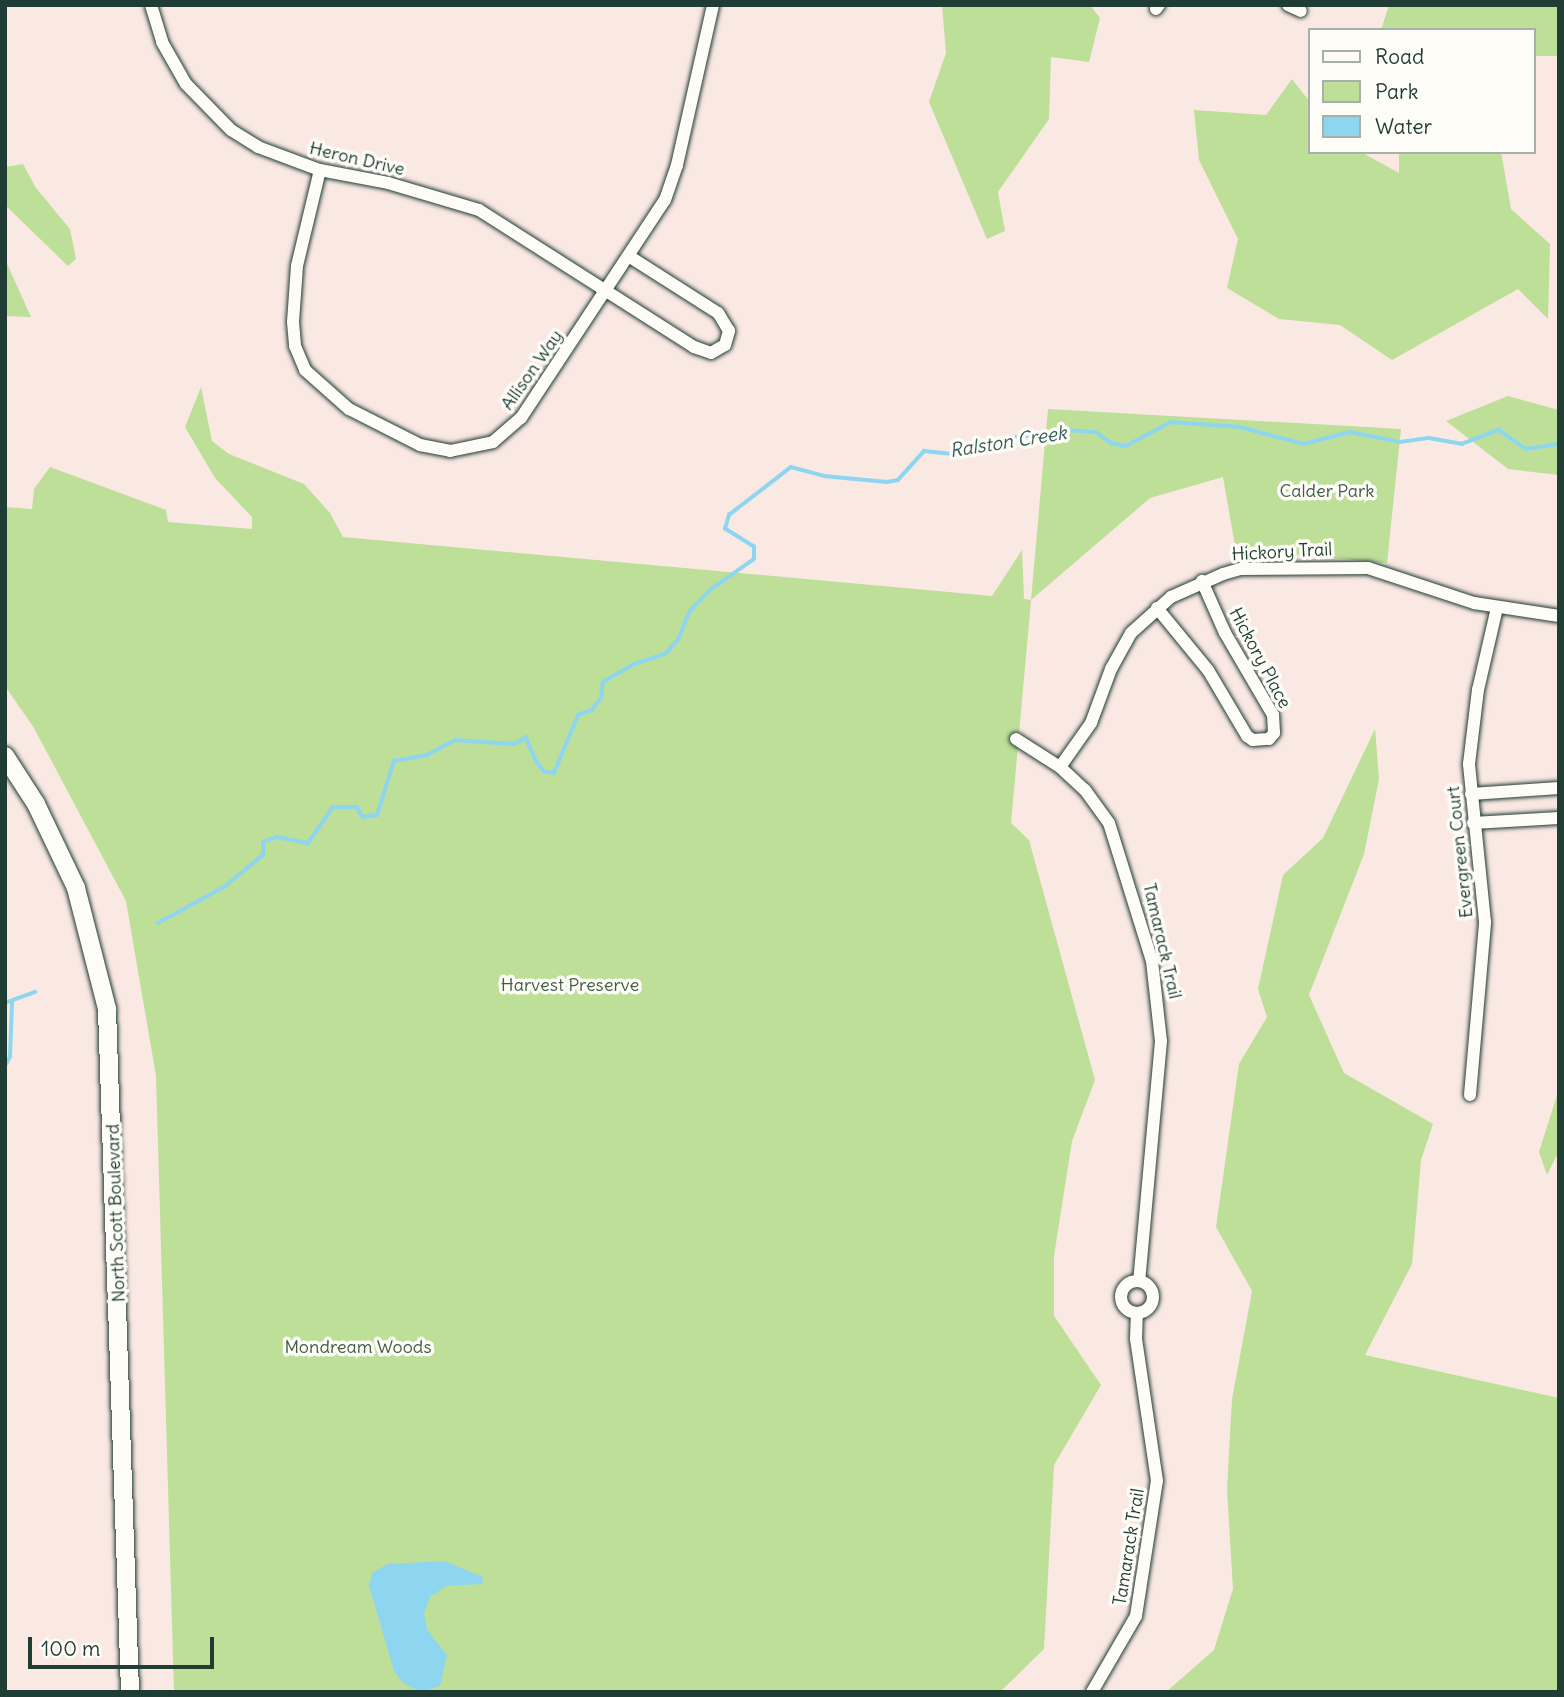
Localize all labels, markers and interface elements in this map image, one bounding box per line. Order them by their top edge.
legend [1308,28,1536,154]
text: Road [1375,43,1424,70]
text: Park [1375,78,1418,105]
text: Water [1375,113,1432,140]
street label: Heron Drive [307,138,407,180]
street label: Allison Way [497,326,567,414]
water label: Ralston Creek [948,422,1068,462]
park label: Calder Park [1279,480,1375,502]
street label: Hickory Trail [1231,539,1333,565]
street label: Hickory Place [1224,604,1296,712]
street label: Evergreen Court [1442,785,1478,919]
street label: Tamarack Trail [1138,881,1186,1001]
park label: Harvest Preserve [501,974,639,996]
street label: North Scott Boulevard [102,1123,130,1303]
park label: Mondream Woods [284,1336,432,1358]
street label: Tamarack Trail [1109,1487,1149,1607]
scale bar [32,1624,217,1668]
text: 100 m [41,1635,100,1662]

